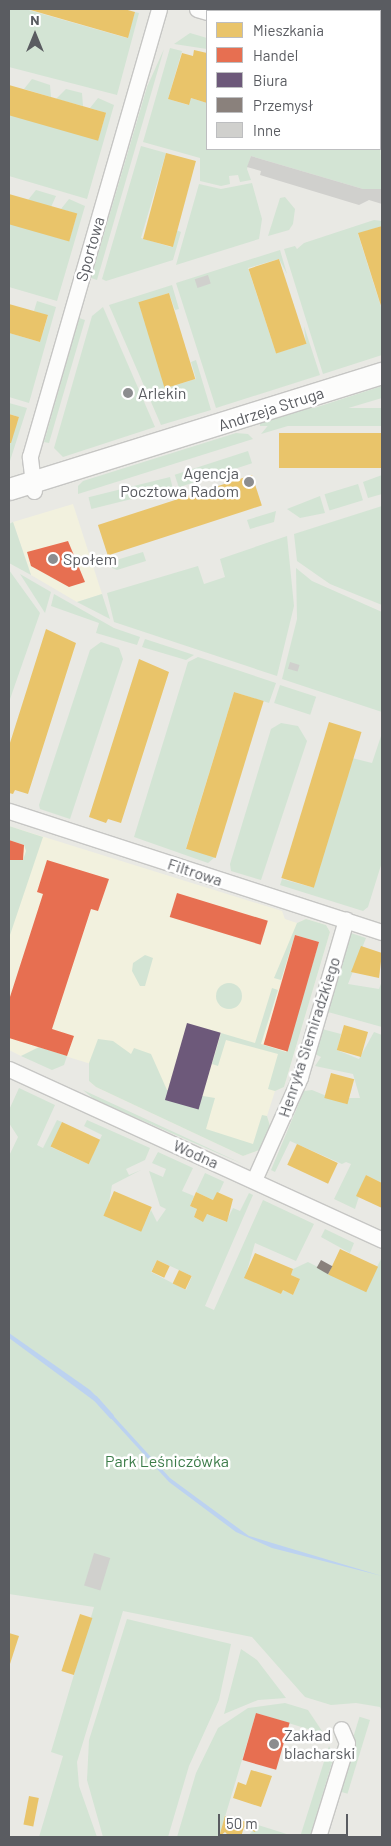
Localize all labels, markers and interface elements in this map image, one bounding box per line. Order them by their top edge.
north arrow [10,10,60,60]
legend [206,10,381,150]
text: N [30,11,40,28]
text: Mieszkania [253,21,324,39]
text: Handel [253,46,298,64]
text: Biura [253,71,287,89]
text: Przemysł [253,96,313,114]
text: Inne [253,121,281,139]
street label: Sportowa [72,214,108,284]
place label: Arlekin [138,383,186,403]
street label: Andrzeja Struga [216,383,326,435]
marker: Arlekin [122,387,134,399]
place label: Agencja Pocztowa Radom [120,463,239,501]
marker: Agencja Pocztowa Radom [243,476,255,488]
place label: Społem [63,549,117,569]
marker: Społem [47,553,59,565]
street label: Filtrowa [165,854,225,890]
street label: Henryka Siemiradzkiego [274,954,344,1120]
street label: Wodna [170,1136,222,1172]
park label: Park Leśniczówka [105,1451,229,1471]
place label: Zakład blacharski [284,1725,355,1763]
marker: Zakład blacharski [268,1738,280,1750]
scale bar [221,1804,351,1836]
text: 50 m [226,1814,258,1832]

